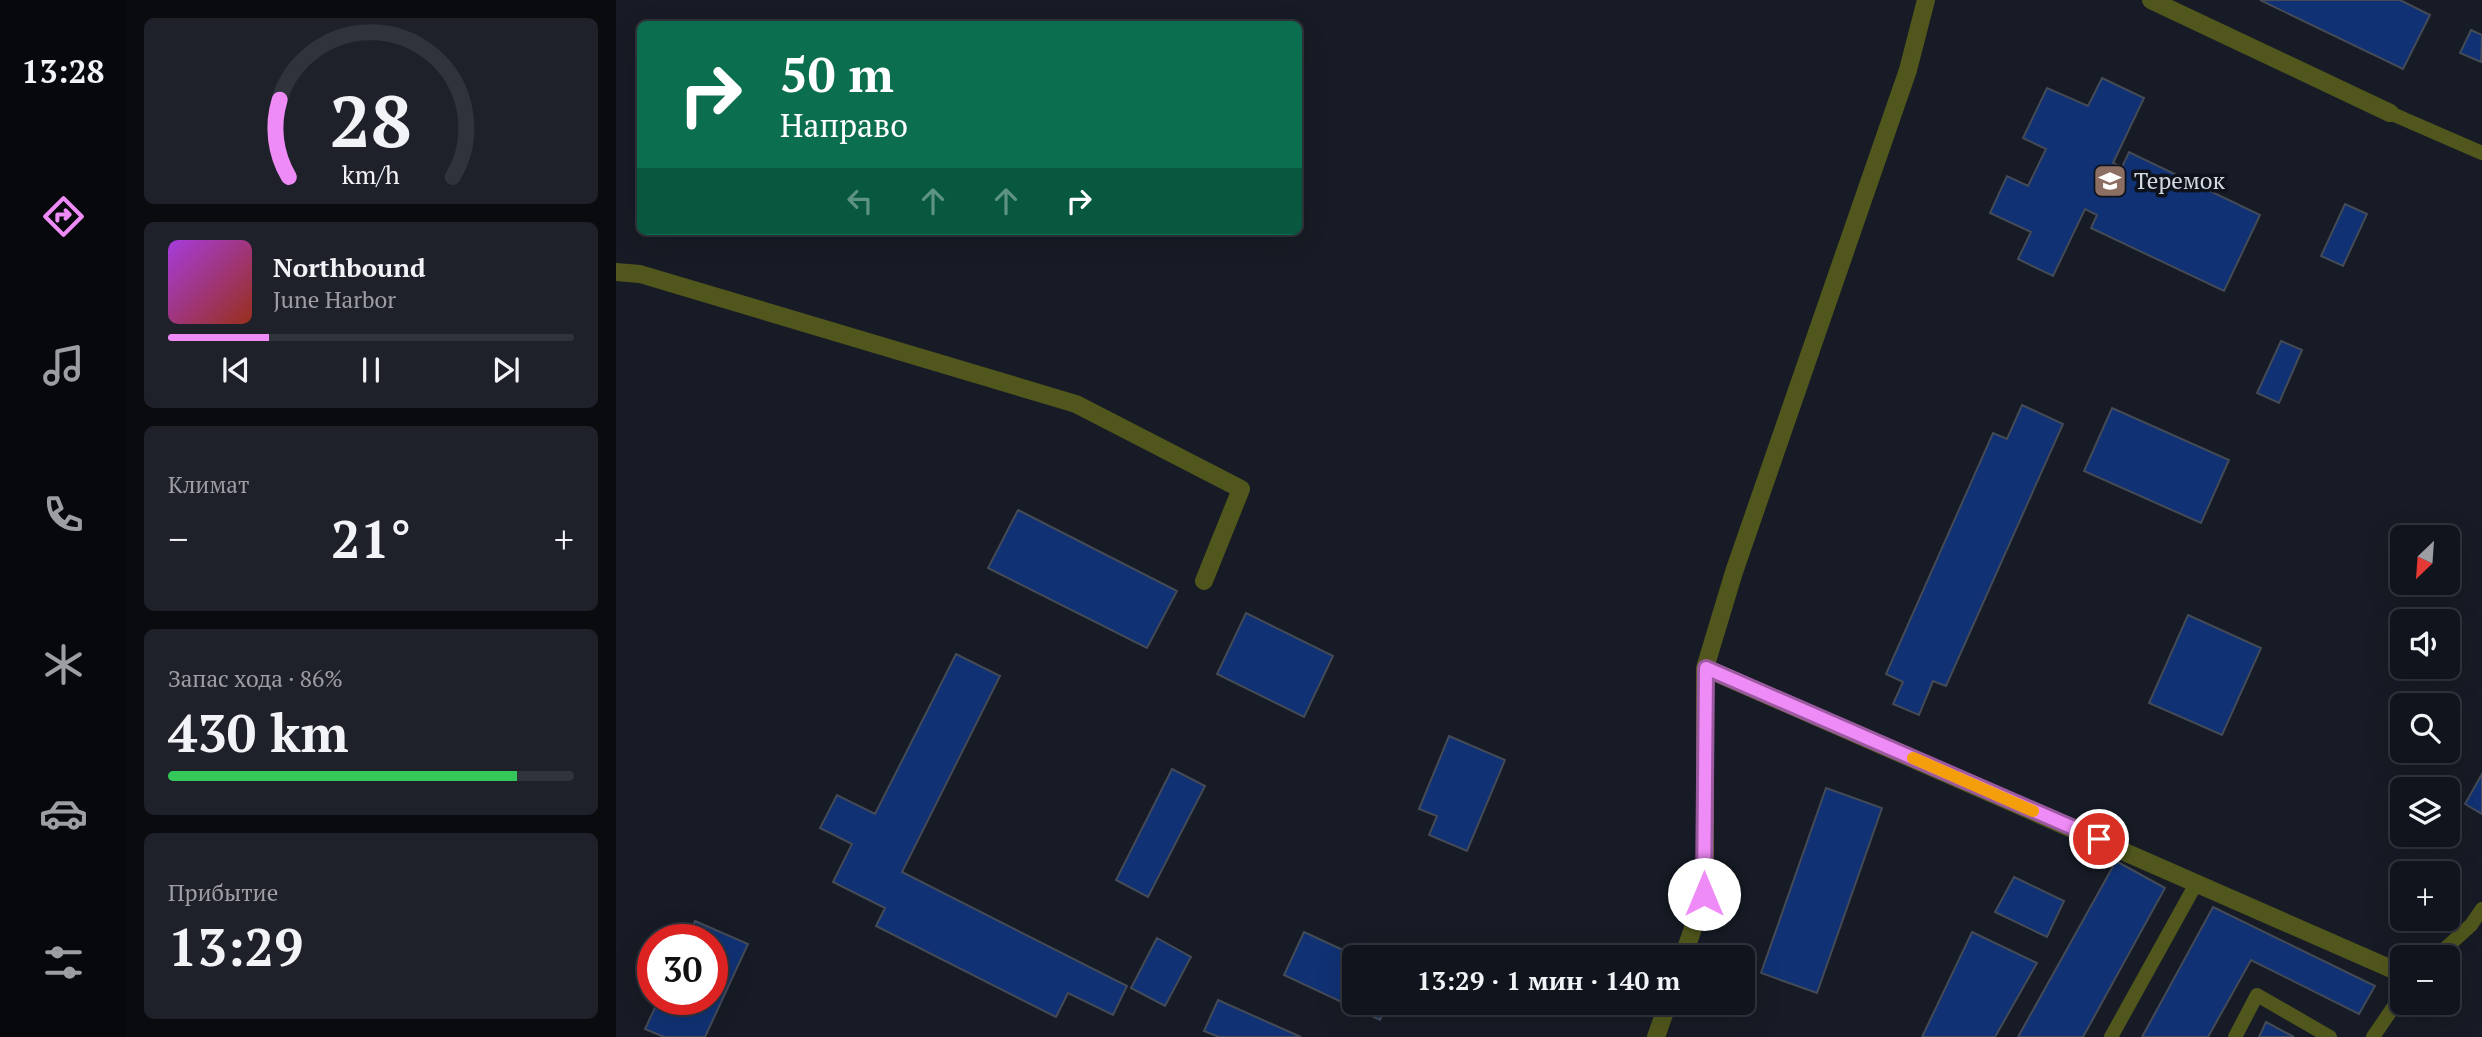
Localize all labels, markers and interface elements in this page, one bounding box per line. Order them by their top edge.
text: 50 m [780,41,894,106]
icon: right [665,49,756,140]
text: 13:28 [21,50,105,92]
text: 28 [330,71,412,168]
text: Направо [780,104,908,146]
text: km/h [342,158,400,191]
school or university icon: Теремок [2091,162,2129,200]
place label: Теремок [2134,165,2226,196]
icon: left [841,182,879,220]
icon: ahead [914,182,952,220]
icon: ahead [987,182,1025,220]
icon: right [1060,182,1098,220]
icon: directions [39,192,88,241]
text: Northbound [273,250,426,284]
text: June Harbor [273,284,396,315]
icon: music [39,341,88,390]
icon: previous [217,351,255,389]
icon: pause [352,351,390,389]
icon: next [487,351,525,389]
text: Климат [168,469,249,500]
icon: phone [39,490,88,539]
text: 21° [331,504,411,573]
text: − [168,514,188,564]
text: + [554,514,574,564]
north arrow [2390,525,2460,595]
map controls [2390,525,2460,1015]
button: sound [2390,609,2460,679]
icon: climate [39,640,88,689]
text: Запас хода · 86% [168,663,343,694]
button: search [2390,693,2460,763]
text: 430 km [168,698,349,767]
button: layers [2390,777,2460,847]
icon: car [39,789,88,838]
pin [2069,809,2129,869]
icon: arrive [2080,820,2118,858]
position arrow [1667,857,1741,931]
button: + [2390,861,2460,931]
text: Прибытие [168,877,278,908]
text: 13:29 [168,912,303,981]
speed limit sign: 30 [637,924,728,1015]
icon: filters [39,938,88,987]
button: − [2390,945,2460,1015]
text: 13:29 · 1 мин · 140 m [1417,963,1680,997]

